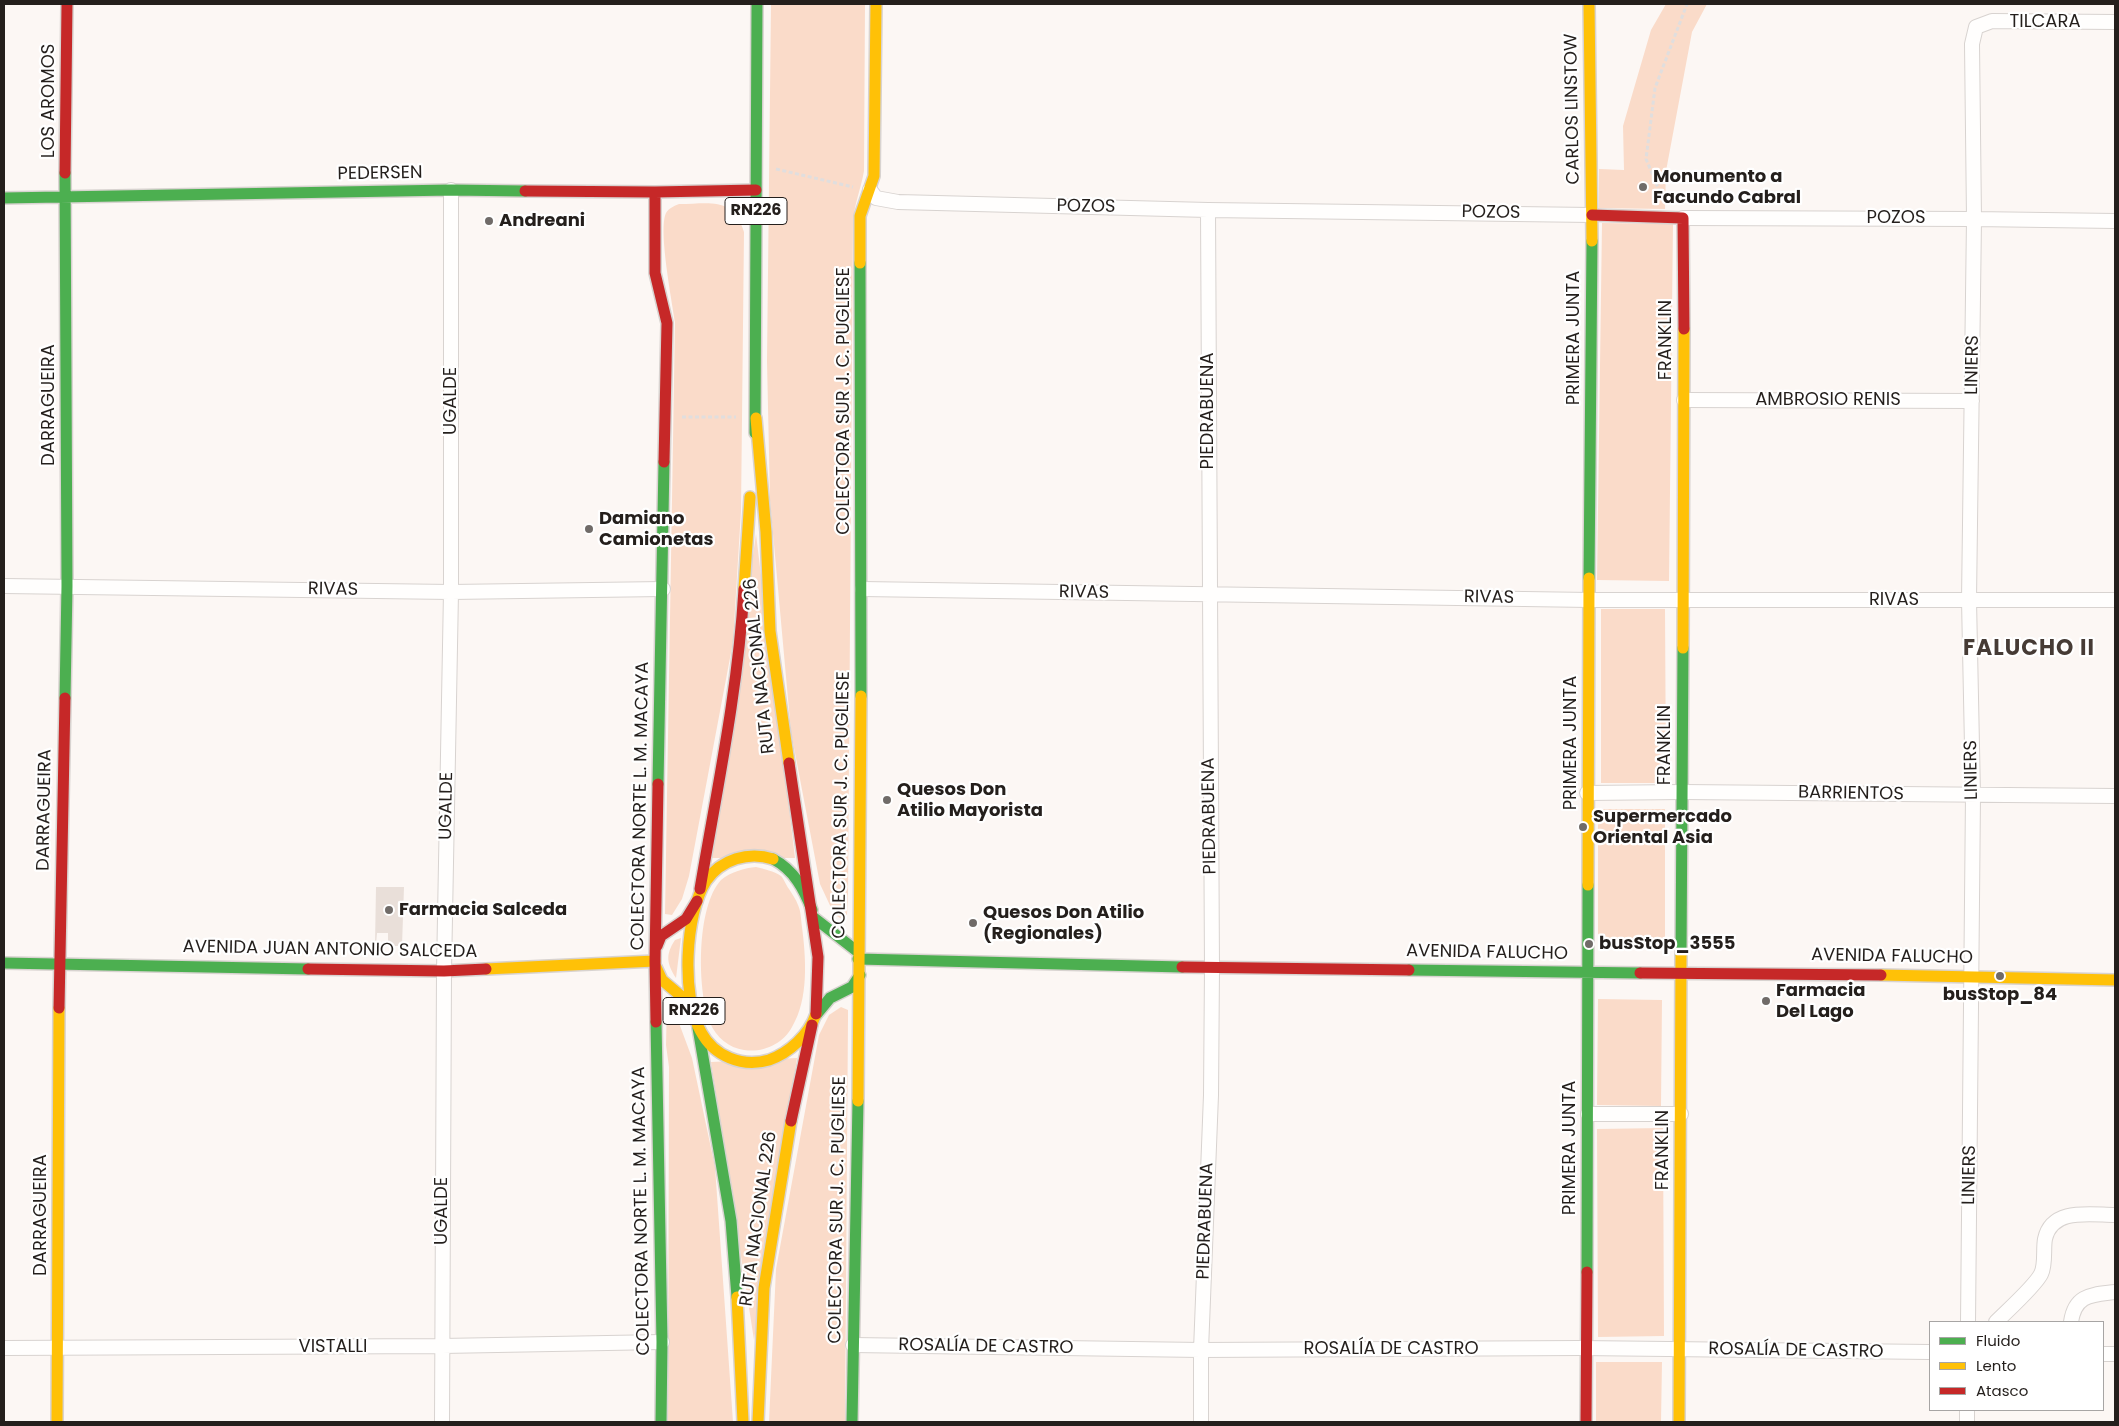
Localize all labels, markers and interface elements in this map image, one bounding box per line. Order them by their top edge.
street label: TILCARA [2009,11,2081,33]
street label: CARLOS LINSTOW [1561,33,1585,185]
street label: LOS AROMOS [38,44,60,158]
street label: PEDERSEN [337,162,423,186]
place label: Monumento a Facundo Cabral [1653,166,1801,208]
marker: Monumento a Facundo Cabral [1637,181,1649,193]
street label: POZOS [1056,196,1116,218]
road number: RN226 [725,198,787,225]
street label: POZOS [1461,202,1521,224]
street label: POZOS [1866,207,1926,229]
place label: Andreani [499,210,585,232]
marker: Andreani [483,215,495,227]
street label: COLECTORA SUR J. C. PUGLIESE [833,267,855,535]
street label: PRIMERA JUNTA [1563,271,1585,405]
street label: FRANKLIN [1655,300,1677,380]
street label: LINIERS [1962,335,1984,395]
street label: DARRAGUEIRA [38,344,60,466]
street label: PIEDRABUENA [1197,352,1219,470]
street label: UGALDE [440,367,462,435]
street label: AMBROSIO RENIS [1755,389,1901,411]
place label: Damiano Camionetas [599,508,714,550]
marker: Damiano Camionetas [583,523,595,535]
street label: RUTA NACIONAL 226 [740,577,780,755]
street label: RIVAS [308,579,358,601]
street label: RIVAS [1059,582,1109,604]
street label: RIVAS [1464,587,1514,609]
street label: RIVAS [1869,589,1919,611]
district label: FALUCHO II [1962,636,2096,662]
street label: COLECTORA NORTE L. M. MACAYA [628,661,654,951]
street label: COLECTORA SUR J. C. PUGLIESE [829,671,855,939]
street label: PRIMERA JUNTA [1560,676,1582,810]
street label: FRANKLIN [1654,705,1676,785]
street label: LINIERS [1961,740,1983,800]
street label: DARRAGUEIRA [33,749,57,871]
street label: PIEDRABUENA [1198,757,1222,875]
street label: UGALDE [436,772,458,840]
place label: Quesos Don Atilio Mayorista [897,779,1043,822]
street label: BARRIENTOS [1798,782,1904,806]
marker: Quesos Don Atilio Mayorista [881,794,893,806]
place label: Supermercado Oriental Asia [1593,806,1732,849]
marker: Supermercado Oriental Asia [1577,821,1589,833]
place label: Farmacia Salceda [399,899,567,921]
place label: Quesos Don Atilio (Regionales) [983,902,1144,944]
marker: Farmacia Salceda [383,904,395,916]
marker: Quesos Don Atilio (Regionales) [967,917,979,929]
place label: busStop_3555 [1599,933,1735,955]
street label: AVENIDA JUAN ANTONIO SALCEDA [182,937,478,963]
marker: busStop_3555 [1583,938,1595,950]
street label: AVENIDA FALUCHO [1406,941,1568,965]
street label: AVENIDA FALUCHO [1811,945,1973,969]
marker: busStop_84 [1994,970,2006,982]
place label: Farmacia Del Lago [1776,980,1865,1022]
place label: busStop_84 [1943,984,2057,1006]
marker: Farmacia Del Lago [1760,995,1772,1007]
road number: RN226 [663,998,725,1024]
street label: COLECTORA NORTE L. M. MACAYA [629,1066,655,1356]
street label: COLECTORA SUR J. C. PUGLIESE [825,1076,851,1344]
street label: PRIMERA JUNTA [1559,1081,1581,1215]
street label: FRANKLIN [1652,1110,1674,1190]
street label: RUTA NACIONAL 226 [736,1130,782,1308]
street label: LINIERS [1959,1145,1981,1205]
street label: DARRAGUEIRA [30,1154,52,1276]
street label: PIEDRABUENA [1193,1162,1219,1280]
street label: UGALDE [431,1177,453,1245]
legend [1929,1321,2104,1411]
text: Fluido [1976,1330,2020,1351]
street label: ROSALÍA DE CASTRO [898,1335,1074,1359]
street label: VISTALLI [298,1336,368,1358]
street label: ROSALÍA DE CASTRO [1303,1338,1479,1360]
street label: ROSALÍA DE CASTRO [1708,1339,1884,1363]
text: Lento [1976,1355,2016,1376]
text: Atasco [1976,1380,2028,1401]

